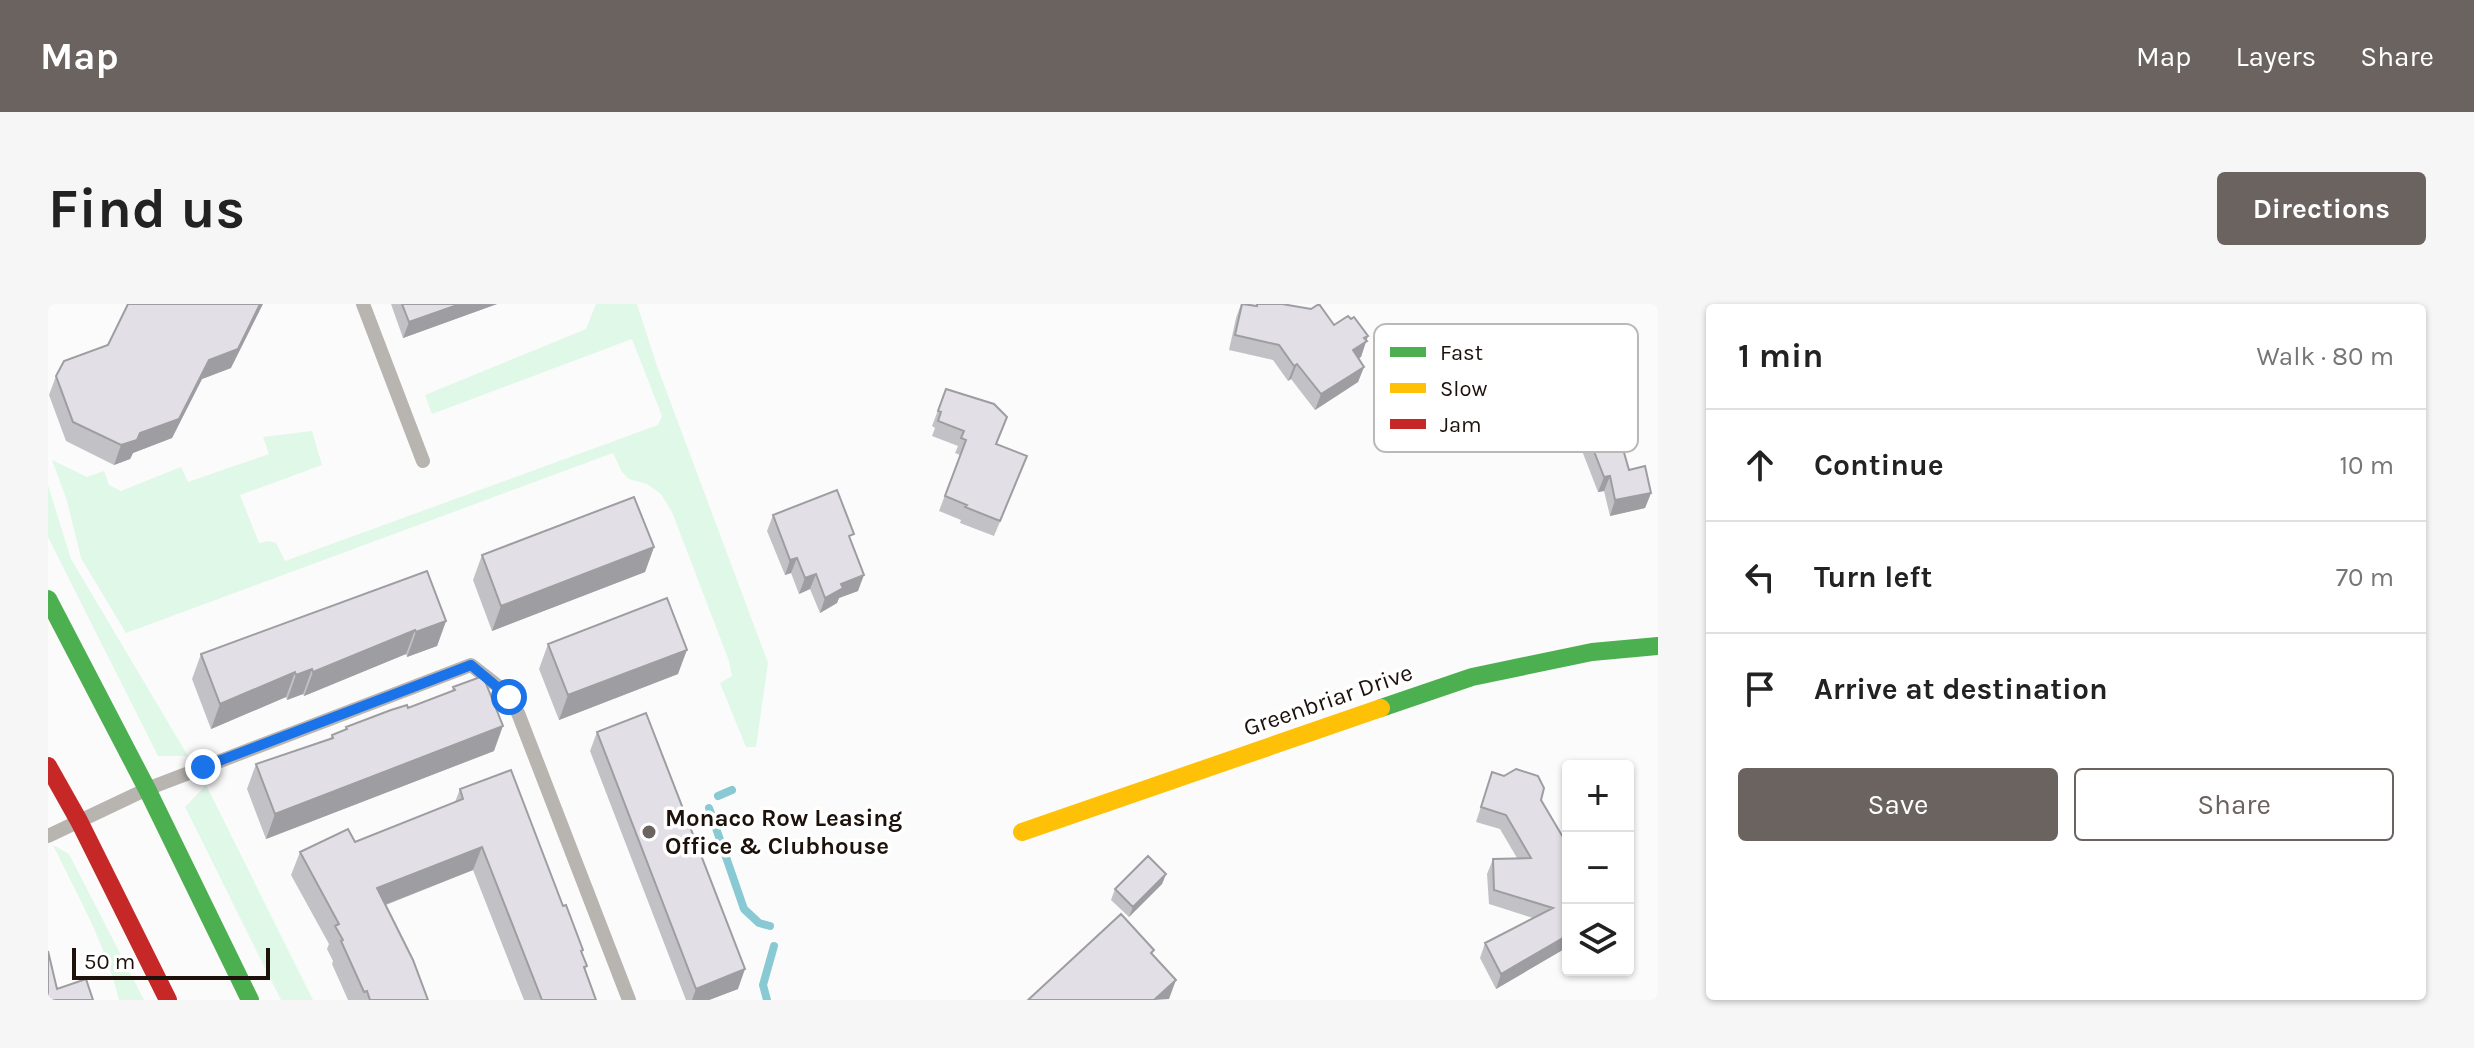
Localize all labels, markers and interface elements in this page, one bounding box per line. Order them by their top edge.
text: Map [40,34,119,79]
text: Map [2136,40,2191,73]
text: Layers [2235,40,2316,73]
text: Share [2360,40,2434,73]
button: Directions [2217,172,2426,245]
text: Find us [48,176,245,241]
legend [1374,324,1638,452]
text: 1 min [1738,336,1823,376]
text: Fast [1440,340,1483,366]
text: Walk · 80 m [2256,341,2394,372]
text: Slow [1440,376,1487,402]
text: Jam [1440,412,1482,438]
icon: ahead [1738,443,1782,487]
text: Continue [1814,447,1944,483]
text: 10 m [2339,450,2394,481]
icon: left [1738,555,1782,599]
text: Turn left [1814,559,1932,595]
text: 70 m [2336,562,2394,593]
street label: Greenbriar Drive [1240,658,1416,742]
icon: arrive [1738,667,1782,711]
text: Arrive at destination [1814,671,2108,707]
route start [491,679,527,715]
route end [185,749,221,785]
map controls [1562,760,1634,976]
button: + [1562,760,1634,832]
button: Save [1738,768,2058,841]
button: Share [2074,768,2394,841]
place label: Monaco Row Leasing Office & Clubhouse [665,804,902,860]
marker: Monaco Row Leasing Office & Clubhouse [640,823,658,841]
button: − [1562,832,1634,904]
button: layers [1562,904,1634,976]
scale bar [72,944,270,980]
text: 50 m [84,949,135,975]

